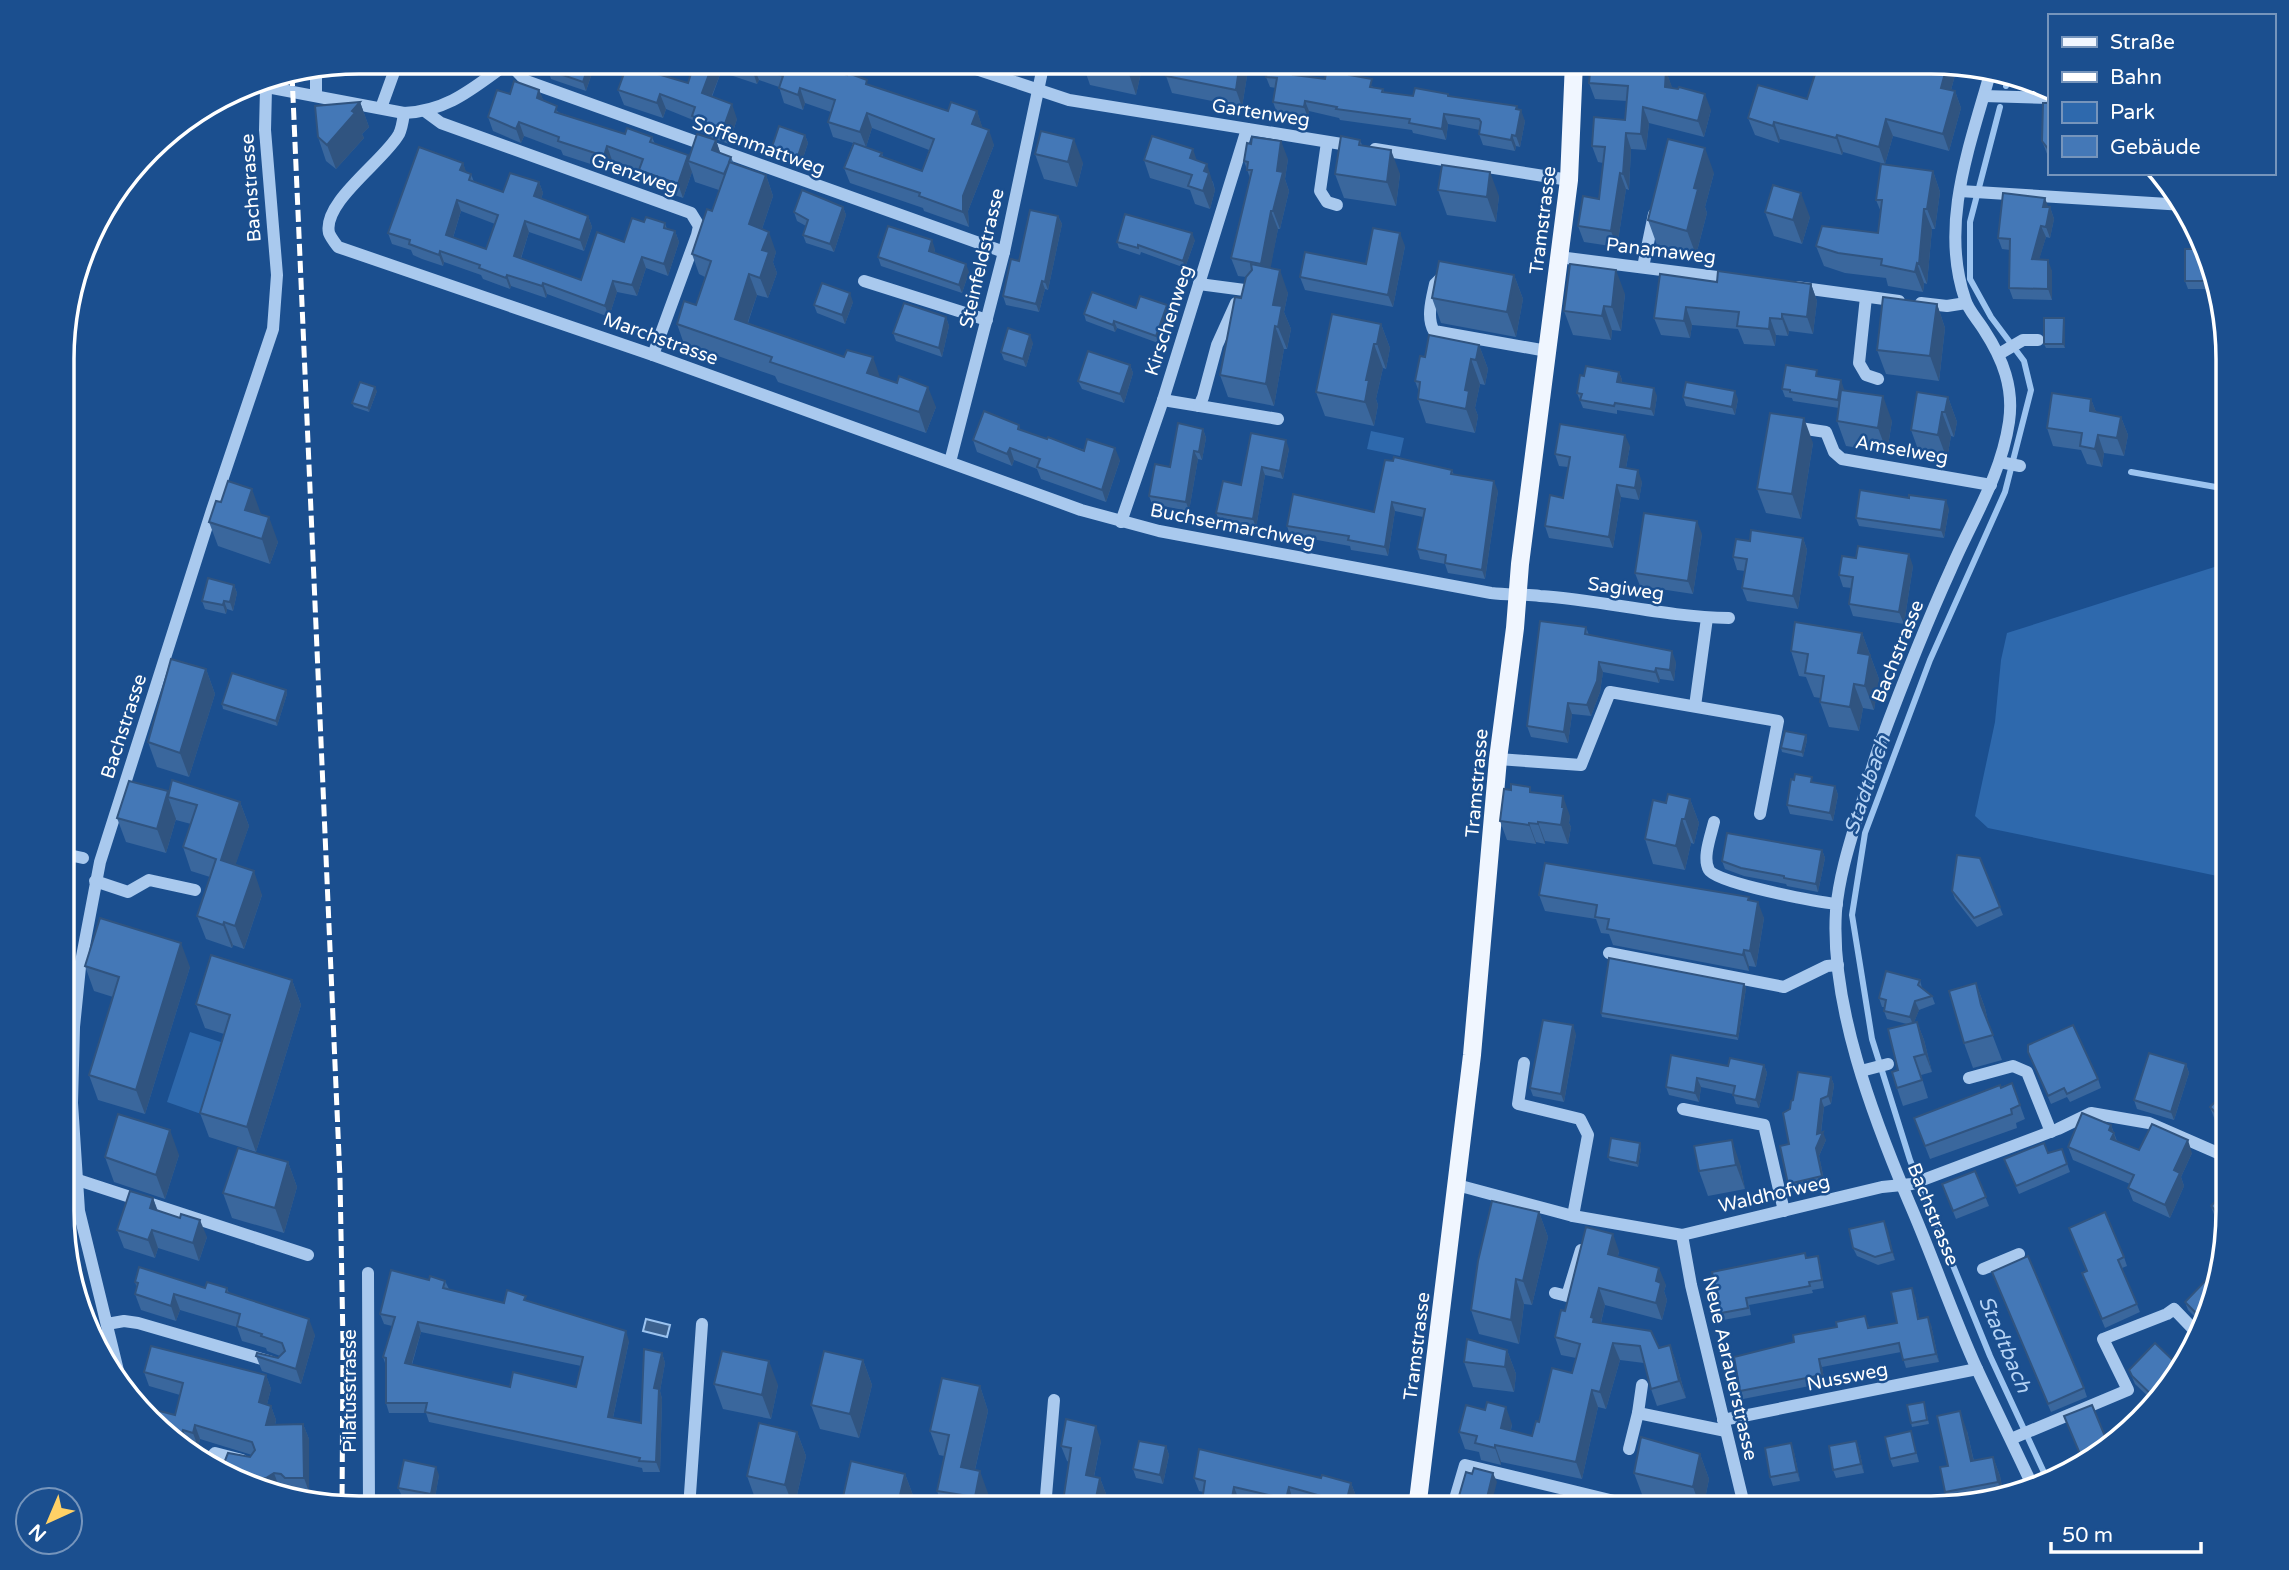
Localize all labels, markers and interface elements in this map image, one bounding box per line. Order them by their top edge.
legend [2048,14,2275,175]
text: Straße [2110,30,2175,55]
text: Bahn [2110,65,2162,90]
street label: Gartenweg [1210,94,1312,132]
text: Park [2110,100,2155,125]
street label: Soffenmattweg [689,112,828,180]
street label: Bachstrasse [236,133,266,243]
text: Gebäude [2110,135,2201,160]
street label: Grenzweg [588,149,681,199]
street label: Tramstrasse [1525,165,1561,276]
street label: Steinfeldstrasse [955,186,1009,330]
street label: Panamaweg [1605,233,1717,269]
street label: Kirschenweg [1141,262,1197,379]
street label: Marchstrasse [600,308,721,370]
street label: Amselweg [1854,431,1950,469]
street label: Buchsermarchweg [1148,499,1317,553]
street label: Sagiweg [1586,573,1665,605]
street label: Bachstrasse [1867,597,1929,706]
street label: Bachstrasse [97,671,151,781]
street label: Tramstrasse [1461,728,1493,838]
water label: Stadtbach [1839,731,1896,838]
street label: Bachstrasse [1902,1160,1964,1269]
street label: Waldhofweg [1716,1170,1832,1217]
street label: Neue Aarauerstrasse [1698,1274,1762,1463]
street label: Tramstrasse [1399,1291,1435,1402]
water label: Stadtbach [1973,1292,2037,1397]
street label: Pilatusstrasse [339,1329,361,1453]
street label: Nussweg [1805,1358,1890,1396]
north arrow [14,1486,84,1556]
scale bar [2051,1510,2202,1554]
text: N [25,1519,51,1546]
text: 50 m [2062,1523,2113,1548]

